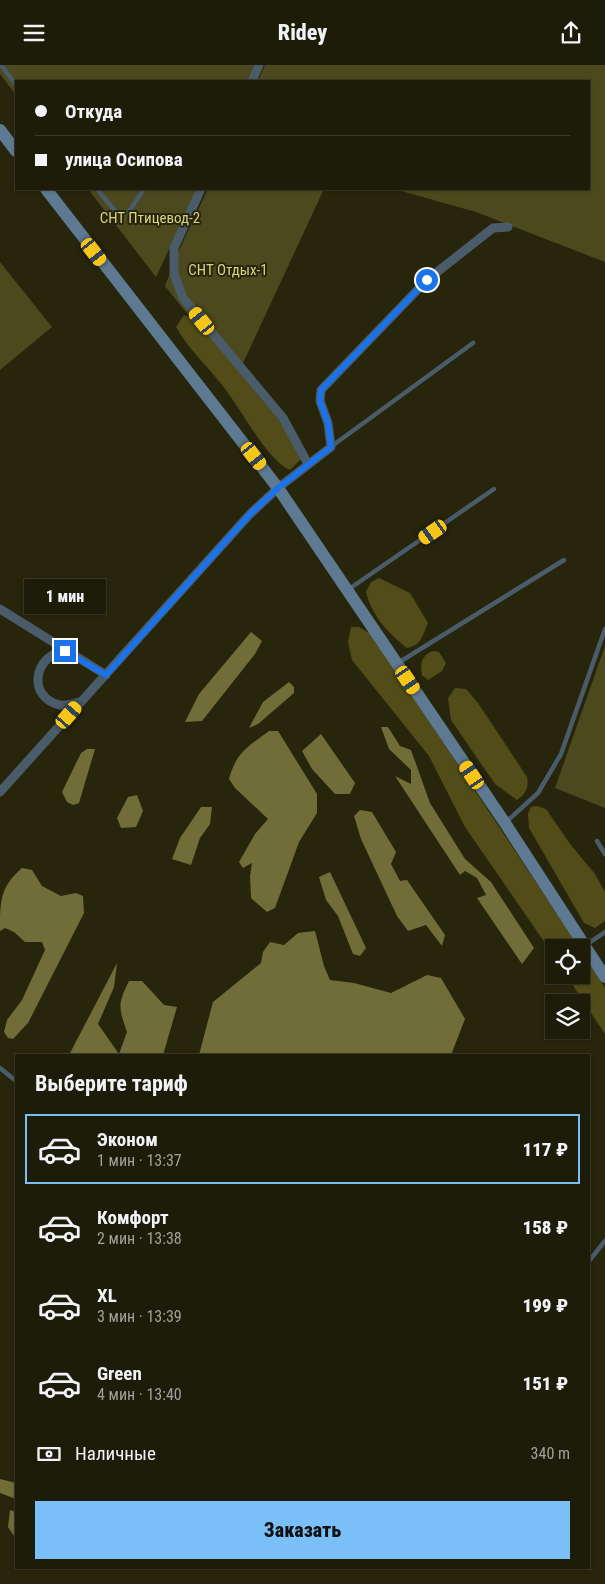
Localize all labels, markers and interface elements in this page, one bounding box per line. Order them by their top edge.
icon: menu [20,19,48,47]
icon: share [557,19,585,47]
text: Ridey [278,20,327,45]
text: Откуда [65,100,122,123]
text: улица Осипова [65,148,183,171]
park label: СНТ Птицевод-2 [100,209,200,227]
car [78,236,109,268]
park label: СНТ Отдых-1 [188,261,268,279]
route start [416,269,438,291]
car [186,305,217,337]
car [238,440,269,472]
car [416,517,449,547]
callout: 1 мин [24,579,106,613]
text: 1 мин [46,587,84,606]
route end [54,640,76,662]
car [393,663,422,697]
car [53,699,84,731]
car [457,758,486,792]
map controls [545,939,590,1039]
button: locate [545,939,590,984]
button: layers [545,994,590,1039]
text: Выберите тариф [35,1071,188,1096]
icon: car [37,1127,82,1172]
text: Эконом [97,1128,158,1151]
text: 117 ₽ [523,1138,568,1161]
text: 1 мин · 13:37 [97,1151,182,1170]
icon: car [37,1205,82,1250]
text: Комфорт [97,1206,169,1229]
text: 158 ₽ [523,1216,568,1239]
text: 2 мин · 13:38 [97,1229,182,1248]
icon: car [37,1283,82,1328]
text: XL [97,1284,117,1307]
text: 199 ₽ [523,1294,568,1317]
text: 3 мин · 13:39 [97,1307,182,1326]
icon: car [37,1361,82,1406]
text: Green [97,1362,142,1385]
text: 151 ₽ [523,1372,568,1395]
text: 4 мин · 13:40 [97,1385,182,1404]
icon: cash [35,1440,63,1468]
text: Наличные [75,1442,156,1465]
text: 340 m [531,1444,570,1463]
button: Заказать [35,1501,570,1559]

